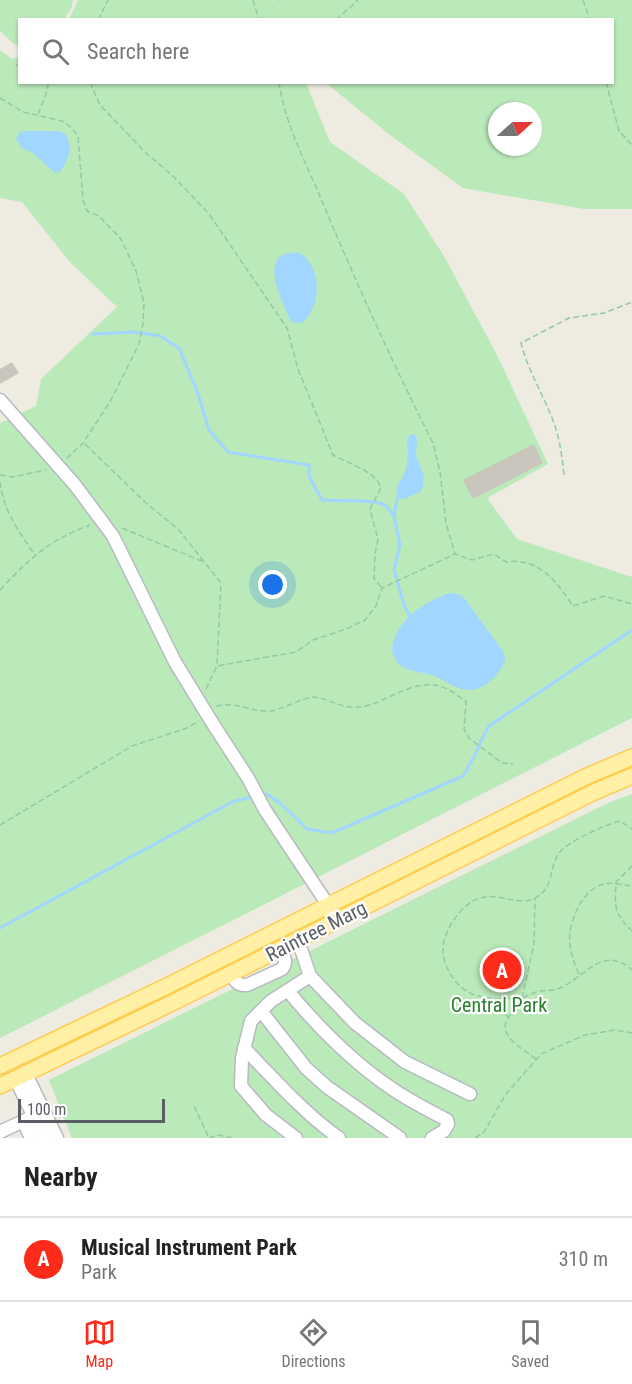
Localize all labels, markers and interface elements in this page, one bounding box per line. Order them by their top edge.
search box [18,18,614,84]
icon: search [39,35,72,68]
text: Search here [87,39,189,64]
north arrow [488,102,542,156]
your location [258,570,287,599]
street label: Raintree Marg [261,895,371,967]
pin: A [482,948,522,992]
park label: Central Park [451,993,547,1017]
scale bar [18,1096,165,1124]
text: 100 m [27,1100,66,1119]
text: Nearby [24,1162,98,1192]
text: Musical Instrument Park [81,1235,297,1260]
text: A [38,1247,49,1271]
text: 310 m [559,1247,608,1271]
text: Park [81,1260,117,1284]
tab: Map [83,1316,116,1371]
tab: Directions [282,1316,345,1371]
tab: Saved [511,1316,549,1371]

